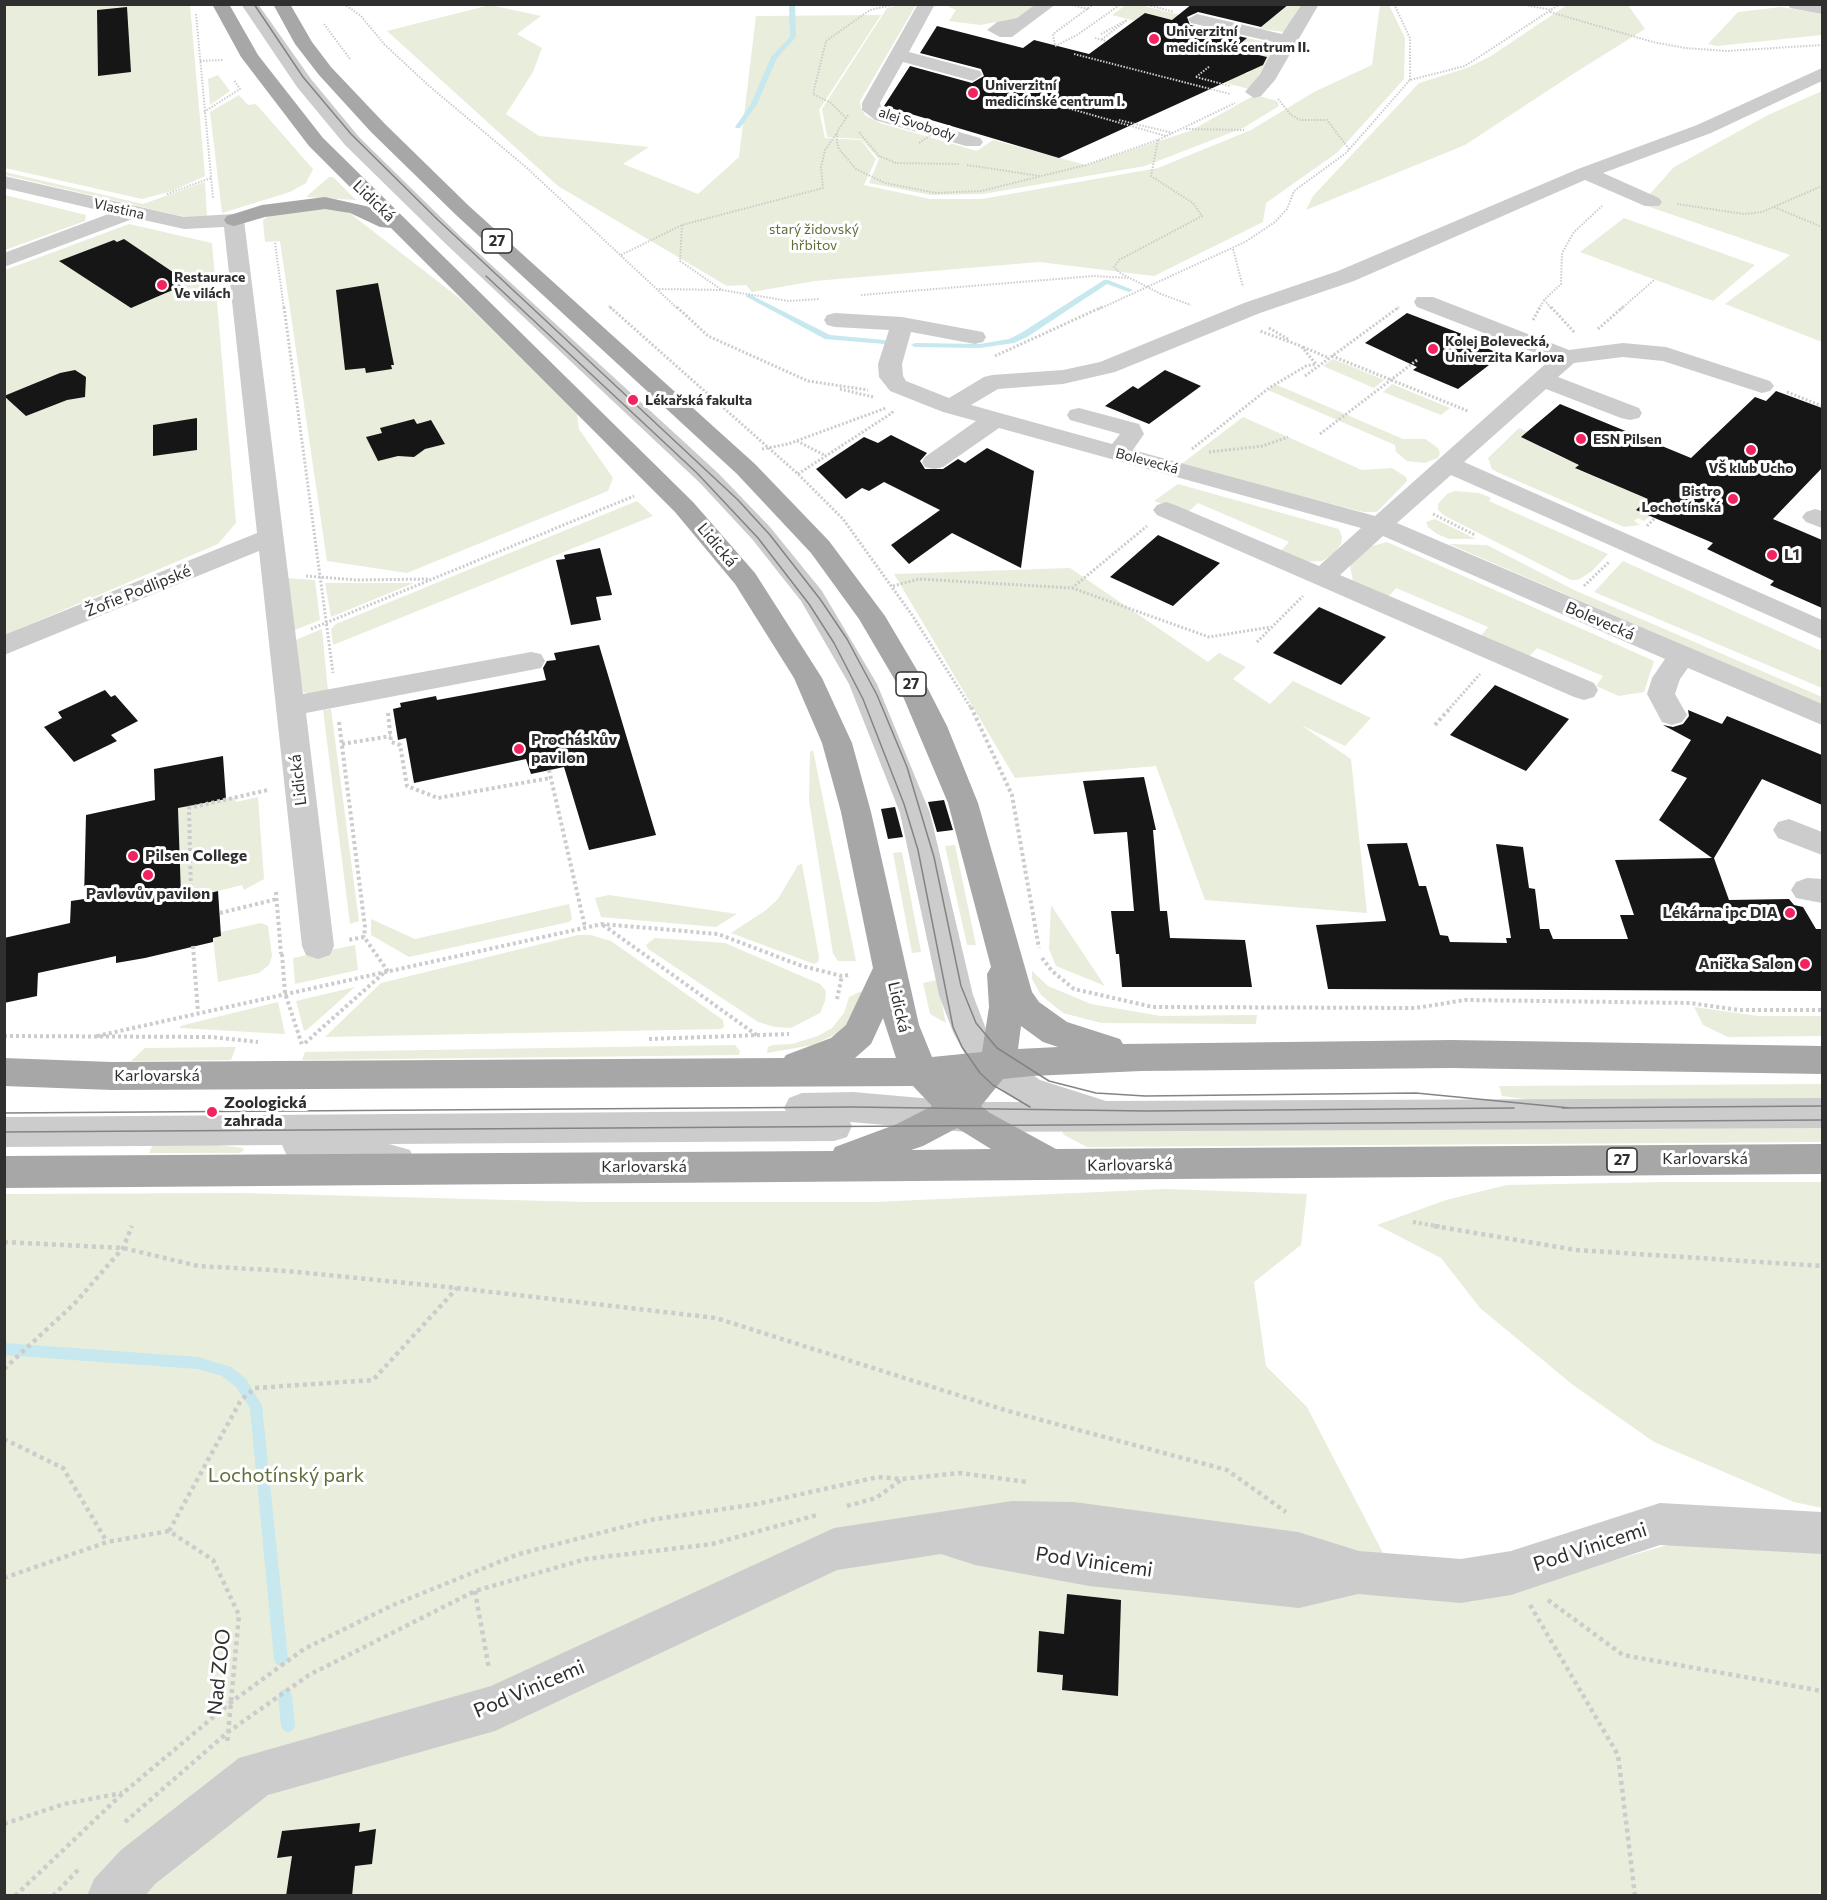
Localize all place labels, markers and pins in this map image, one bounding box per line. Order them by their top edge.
place label: Univerzitní medicínské centrum II. [1166,23,1310,56]
marker: Univerzitní medicínské centrum II. [1147,32,1161,46]
place label: Univerzitní medicínské centrum I. [985,77,1125,110]
marker: Univerzitní medicínské centrum I. [966,86,980,100]
place label: Restaurace Ve vilách [174,269,245,302]
marker: Restaurace Ve vilách [155,278,169,292]
place label: Kolej Bolevecká, Univerzita Karlova [1445,333,1564,366]
marker: Kolej Bolevecká, Univerzita Karlova [1426,342,1440,356]
place label: Lékařská fakulta [645,392,752,408]
marker: Lékařská fakulta [626,393,640,407]
place label: ESN Pilsen [1593,431,1662,447]
marker: ESN Pilsen [1574,432,1588,446]
marker: VŠ klub Ucho [1744,443,1758,457]
place label: VŠ klub Ucho [1709,460,1793,476]
place label: Bistro Lochotínská [1642,483,1721,516]
marker: Bistro Lochotínská [1726,492,1740,506]
place label: L1 [1784,545,1800,565]
marker: L1 [1765,548,1779,562]
place label: Procháskův pavilon [531,730,617,768]
marker: Procháskův pavilon [512,742,526,756]
place label: Pilsen College [145,846,247,866]
marker: Pilsen College [126,849,140,863]
marker: Pavlovův pavilon [141,868,155,882]
place label: Pavlovův pavilon [86,884,210,904]
place label: Lékárna ipc DIA [1662,903,1778,923]
marker: Lékárna ipc DIA [1783,906,1797,920]
place label: Anička Salon [1698,954,1793,974]
marker: Anička Salon [1798,957,1812,971]
place label: Zoologická zahrada [224,1093,307,1131]
marker: Zoologická zahrada [205,1105,219,1119]

